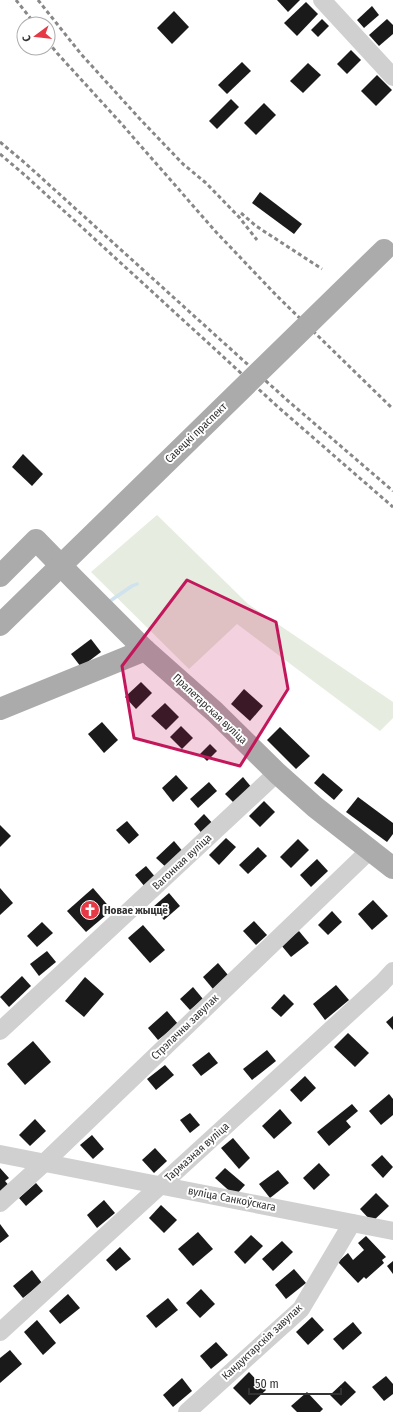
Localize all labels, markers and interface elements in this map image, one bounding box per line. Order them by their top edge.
north arrow [16,16,56,56]
text: С [20,34,34,43]
street label: Савецкі праспект [162,400,230,466]
street label: Пралетарская вуліца [170,671,250,747]
street label: Вагонная вуліца [150,831,214,893]
church icon: Новае жыццё [79,899,101,921]
place label: Новае жыццё [104,904,168,917]
street label: Стрэлачны завулак [149,991,222,1062]
street label: Тармазная вуліца [162,1120,232,1184]
street label: вуліца Санкоўскага [187,1184,277,1214]
street label: Кандуктарскія завулак [219,1301,306,1383]
scale bar [249,1370,341,1396]
text: 50 m [255,1377,279,1391]

